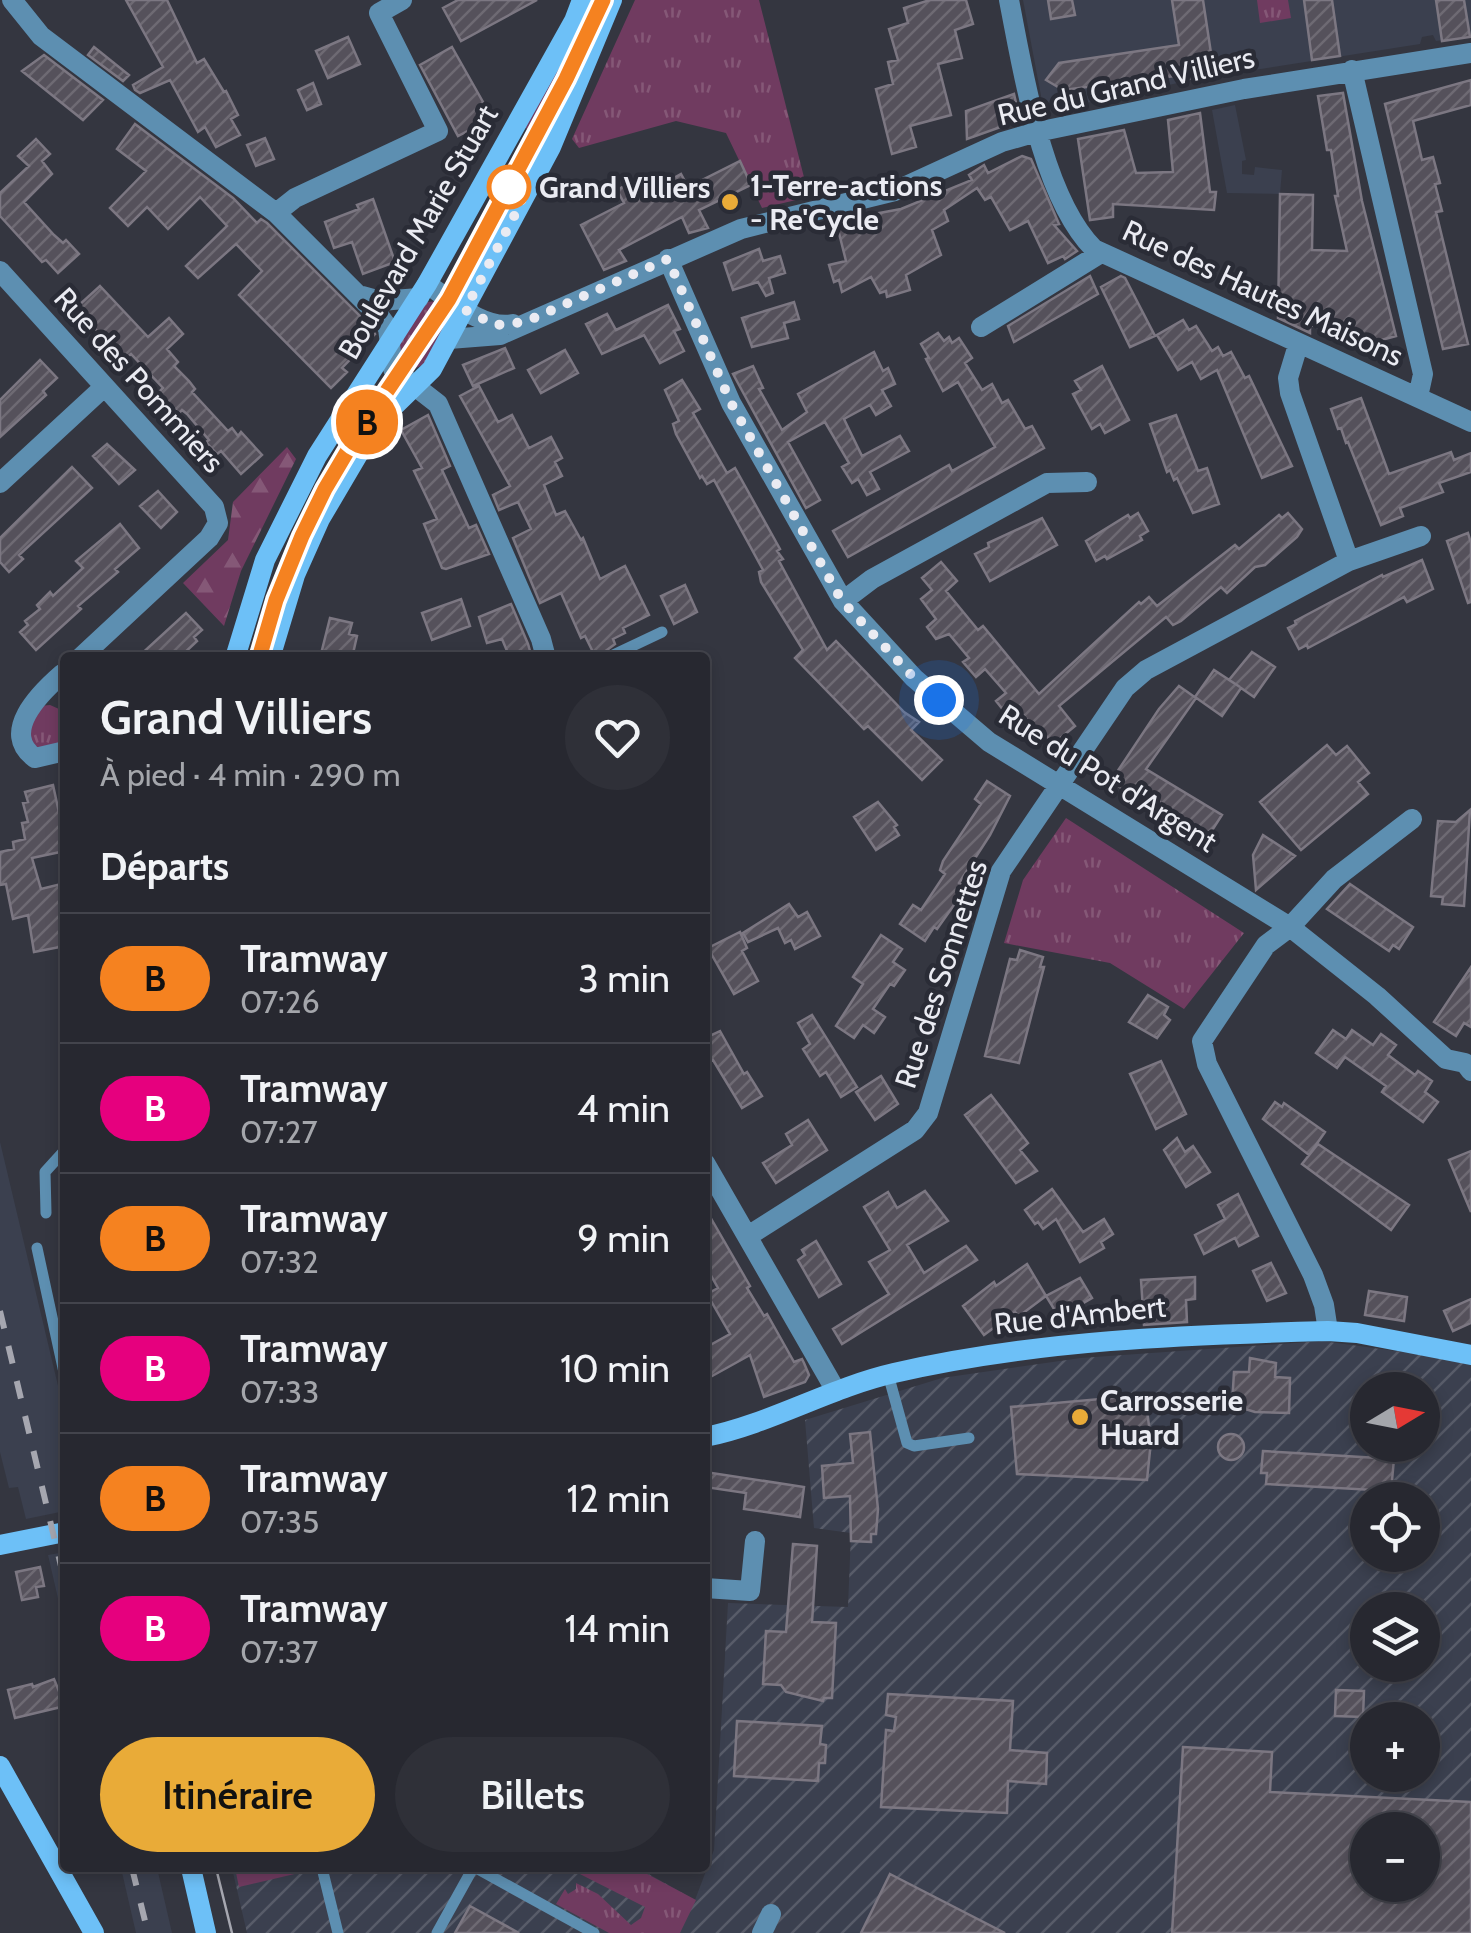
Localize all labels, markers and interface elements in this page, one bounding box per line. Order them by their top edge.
street label: Rue du Grand Villiers [994,38,1258,134]
street label: Boulevard Marie Stuart [330,98,506,366]
marker: Grand Villiers [488,166,530,208]
place label: 1-Terre-actions - Re'Cycle [750,167,942,238]
place label: Grand Villiers [539,169,710,206]
marker: 1-Terre-actions - Re'Cycle [719,191,741,213]
street label: Rue des Hautes Maisons [1117,212,1409,374]
street label: Rue des Pommiers [46,280,232,480]
line badge: B [334,390,400,454]
text: B [356,401,378,444]
your location [914,675,964,725]
button: heart [565,685,670,790]
text: Grand Villiers [100,688,372,746]
street label: Rue du Pot d'Argent [992,696,1224,860]
text: À pied · 4 min · 290 m [100,755,401,794]
text: Départs [100,843,229,890]
street label: Rue des Sonnettes [887,855,995,1093]
text: Tramway [240,935,388,982]
text: 3 min [578,955,670,1002]
text: B [144,957,166,1000]
text: 07:26 [240,982,320,1021]
text: Tramway [240,1065,388,1112]
text: 4 min [577,1085,670,1132]
text: B [144,1087,166,1130]
text: 07:27 [240,1112,318,1151]
text: Tramway [240,1195,388,1242]
text: 9 min [577,1215,670,1262]
text: B [144,1217,166,1260]
text: 07:32 [240,1242,319,1281]
street label: Rue d'Ambert [992,1288,1168,1342]
text: Tramway [240,1325,388,1372]
text: 10 min [560,1345,670,1392]
text: B [144,1347,166,1390]
text: 07:33 [240,1372,319,1411]
north arrow [1350,1372,1440,1462]
map controls [1350,1372,1440,1902]
place label: Carrosserie Huard [1100,1382,1243,1453]
marker: Carrosserie Huard [1069,1406,1091,1428]
text: Tramway [240,1455,388,1502]
text: 12 min [567,1475,670,1522]
text: B [144,1477,166,1520]
button: locate [1350,1482,1440,1572]
text: 07:35 [240,1502,319,1541]
text: Tramway [240,1585,388,1632]
button: layers [1350,1592,1440,1682]
text: 14 min [564,1605,670,1652]
text: B [144,1607,166,1650]
text: 07:37 [240,1632,318,1671]
button: + [1350,1702,1440,1792]
button: Itinéraire [100,1737,375,1852]
button: Billets [395,1737,670,1852]
button: − [1350,1812,1440,1902]

